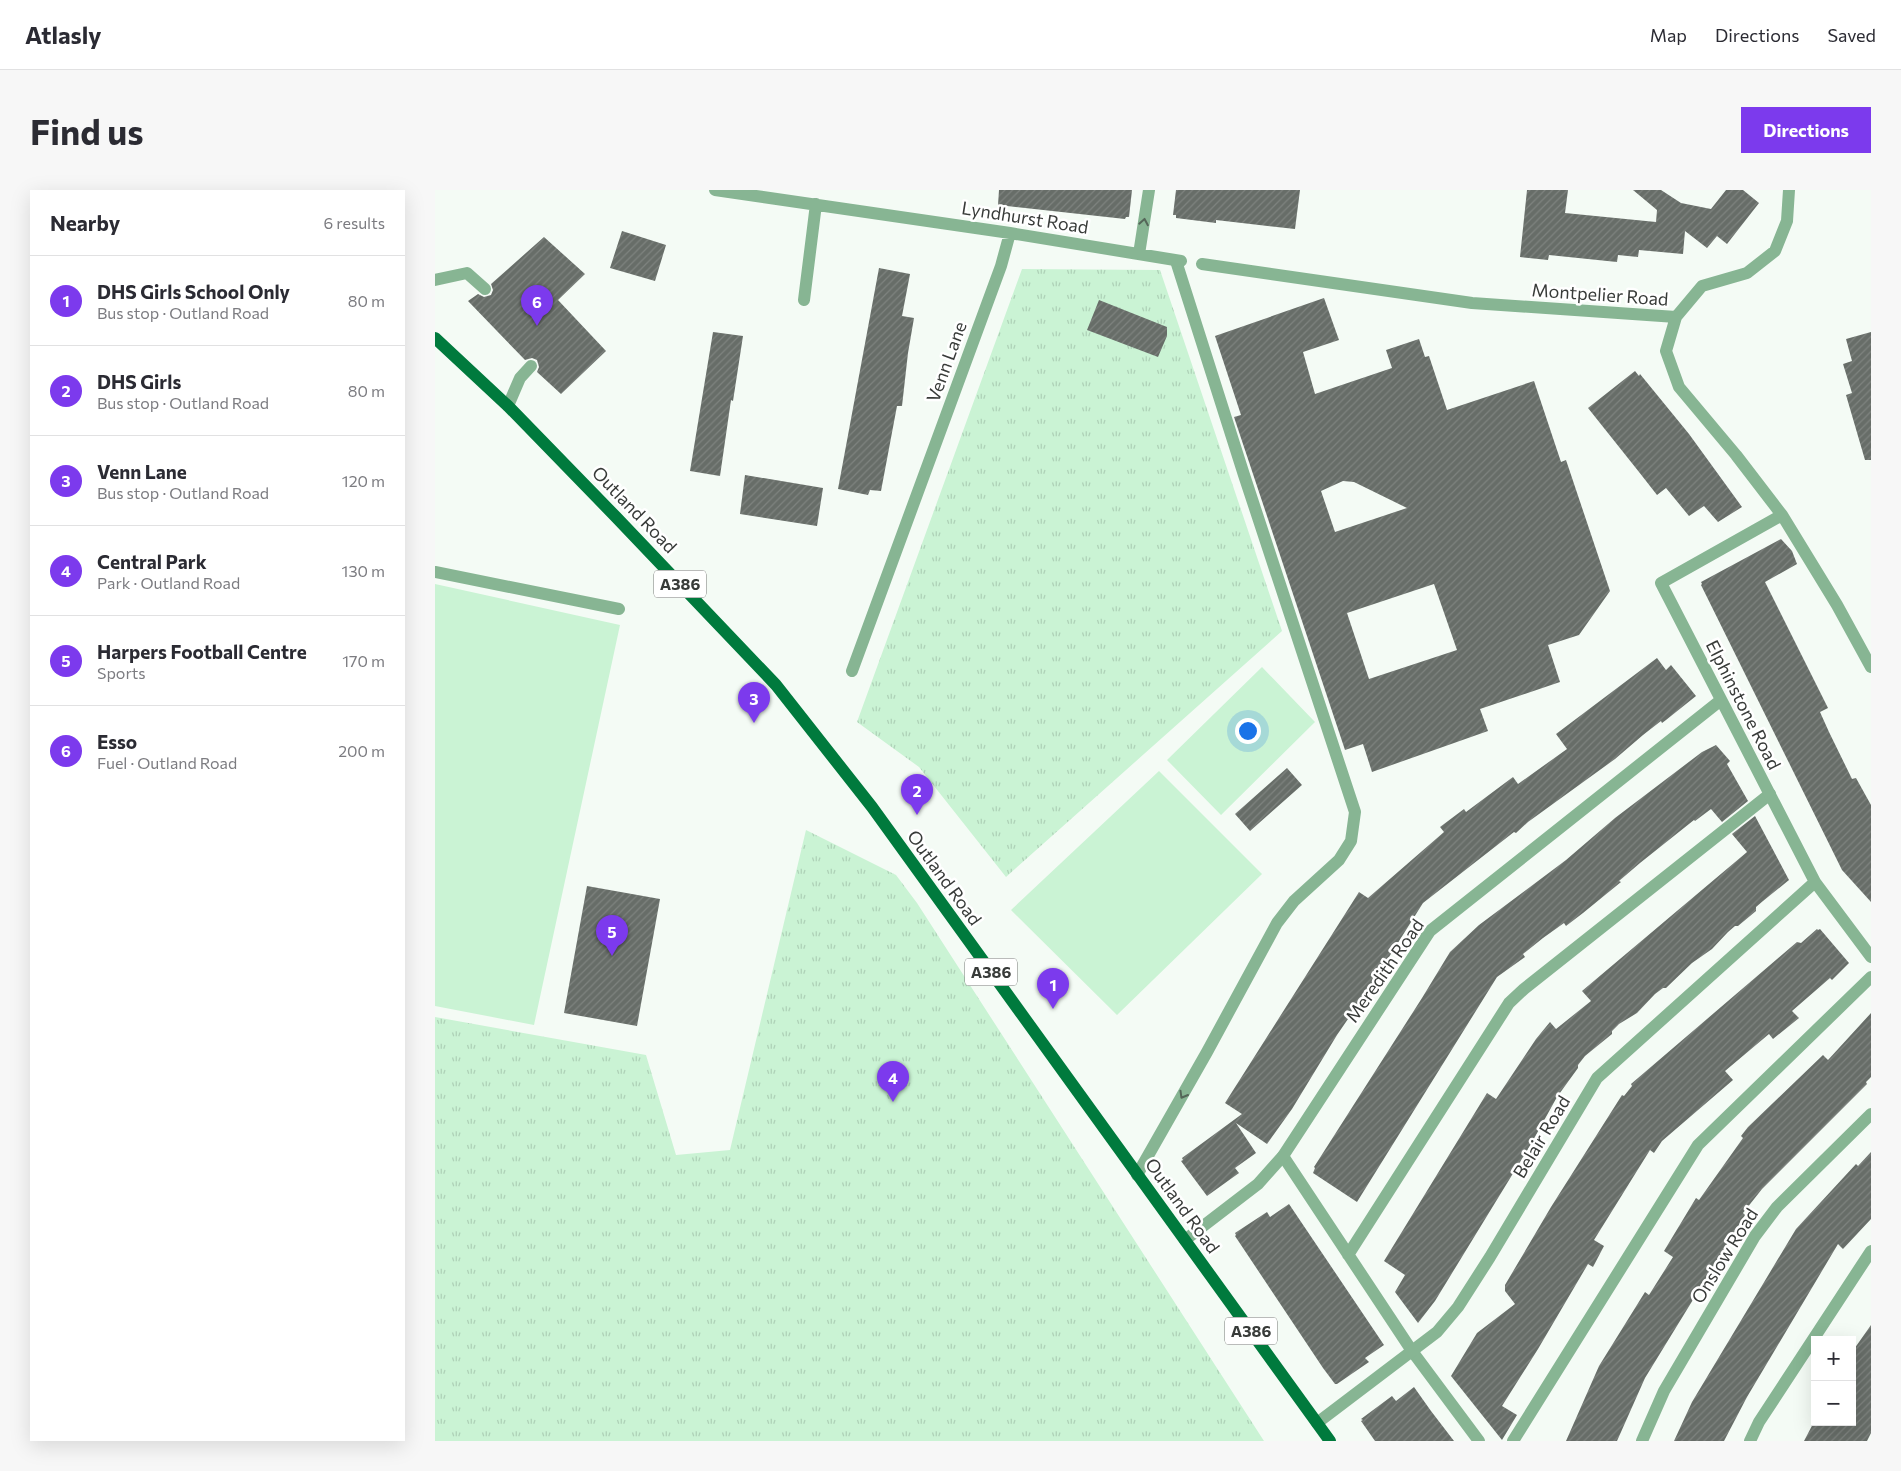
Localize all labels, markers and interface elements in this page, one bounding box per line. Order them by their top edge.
text: Atlasly [25,20,102,49]
text: Map [1650,24,1687,46]
text: Directions [1715,24,1799,46]
text: Saved [1827,24,1876,46]
button: Directions [1741,107,1871,153]
text: Find us [30,109,144,152]
street label: Lyndhurst Road [960,196,1090,238]
text: Nearby [50,210,120,235]
text: 6 results [324,213,385,232]
one-way arrow [1139,218,1149,226]
street label: Montpelier Road [1531,278,1669,310]
text: DHS Girls School Only [97,280,290,303]
pin: 6 [521,285,553,326]
text: 1 [62,291,70,310]
text: 80 m [348,291,385,310]
text: Bus stop · Outland Road [97,303,269,322]
street label: Venn Lane [921,318,971,405]
text: DHS Girls [97,370,181,393]
text: 2 [61,381,71,400]
text: 80 m [348,381,385,400]
text: Bus stop · Outland Road [97,393,269,412]
text: Venn Lane [97,460,187,483]
street label: Outland Road [588,461,682,557]
text: 3 [61,471,71,490]
text: 120 m [342,471,385,490]
text: Bus stop · Outland Road [97,483,269,502]
text: Central Park [97,550,207,573]
text: 4 [61,561,71,580]
text: 130 m [342,561,385,580]
road number: A386 [654,570,706,598]
text: Park · Outland Road [97,573,240,592]
street label: Elphinstone Road [1702,636,1786,773]
text: Harpers Football Centre [97,640,307,663]
text: 5 [61,651,71,670]
text: 170 m [342,651,385,670]
text: Sports [97,663,146,682]
pin: 3 [738,682,770,723]
your location [1235,718,1261,744]
text: Esso [97,730,137,753]
text: 6 [61,741,71,760]
text: 200 m [338,741,385,760]
text: Fuel · Outland Road [97,753,237,772]
pin: 2 [901,774,933,815]
street label: Outland Road [903,826,987,929]
street label: Meredith Road [1340,914,1428,1026]
pin: 5 [596,915,628,956]
road number: A386 [965,959,1017,986]
pin: 1 [1037,968,1069,1009]
pin: 4 [877,1061,909,1102]
one-way arrow [1180,1089,1190,1098]
street label: Belair Road [1508,1091,1574,1182]
street label: Outland Road [1141,1154,1225,1257]
street label: Onslow Road [1686,1204,1762,1307]
road number: A386 [1225,1318,1277,1344]
map controls [1811,1336,1856,1426]
button: + [1811,1336,1856,1381]
button: − [1811,1381,1856,1426]

